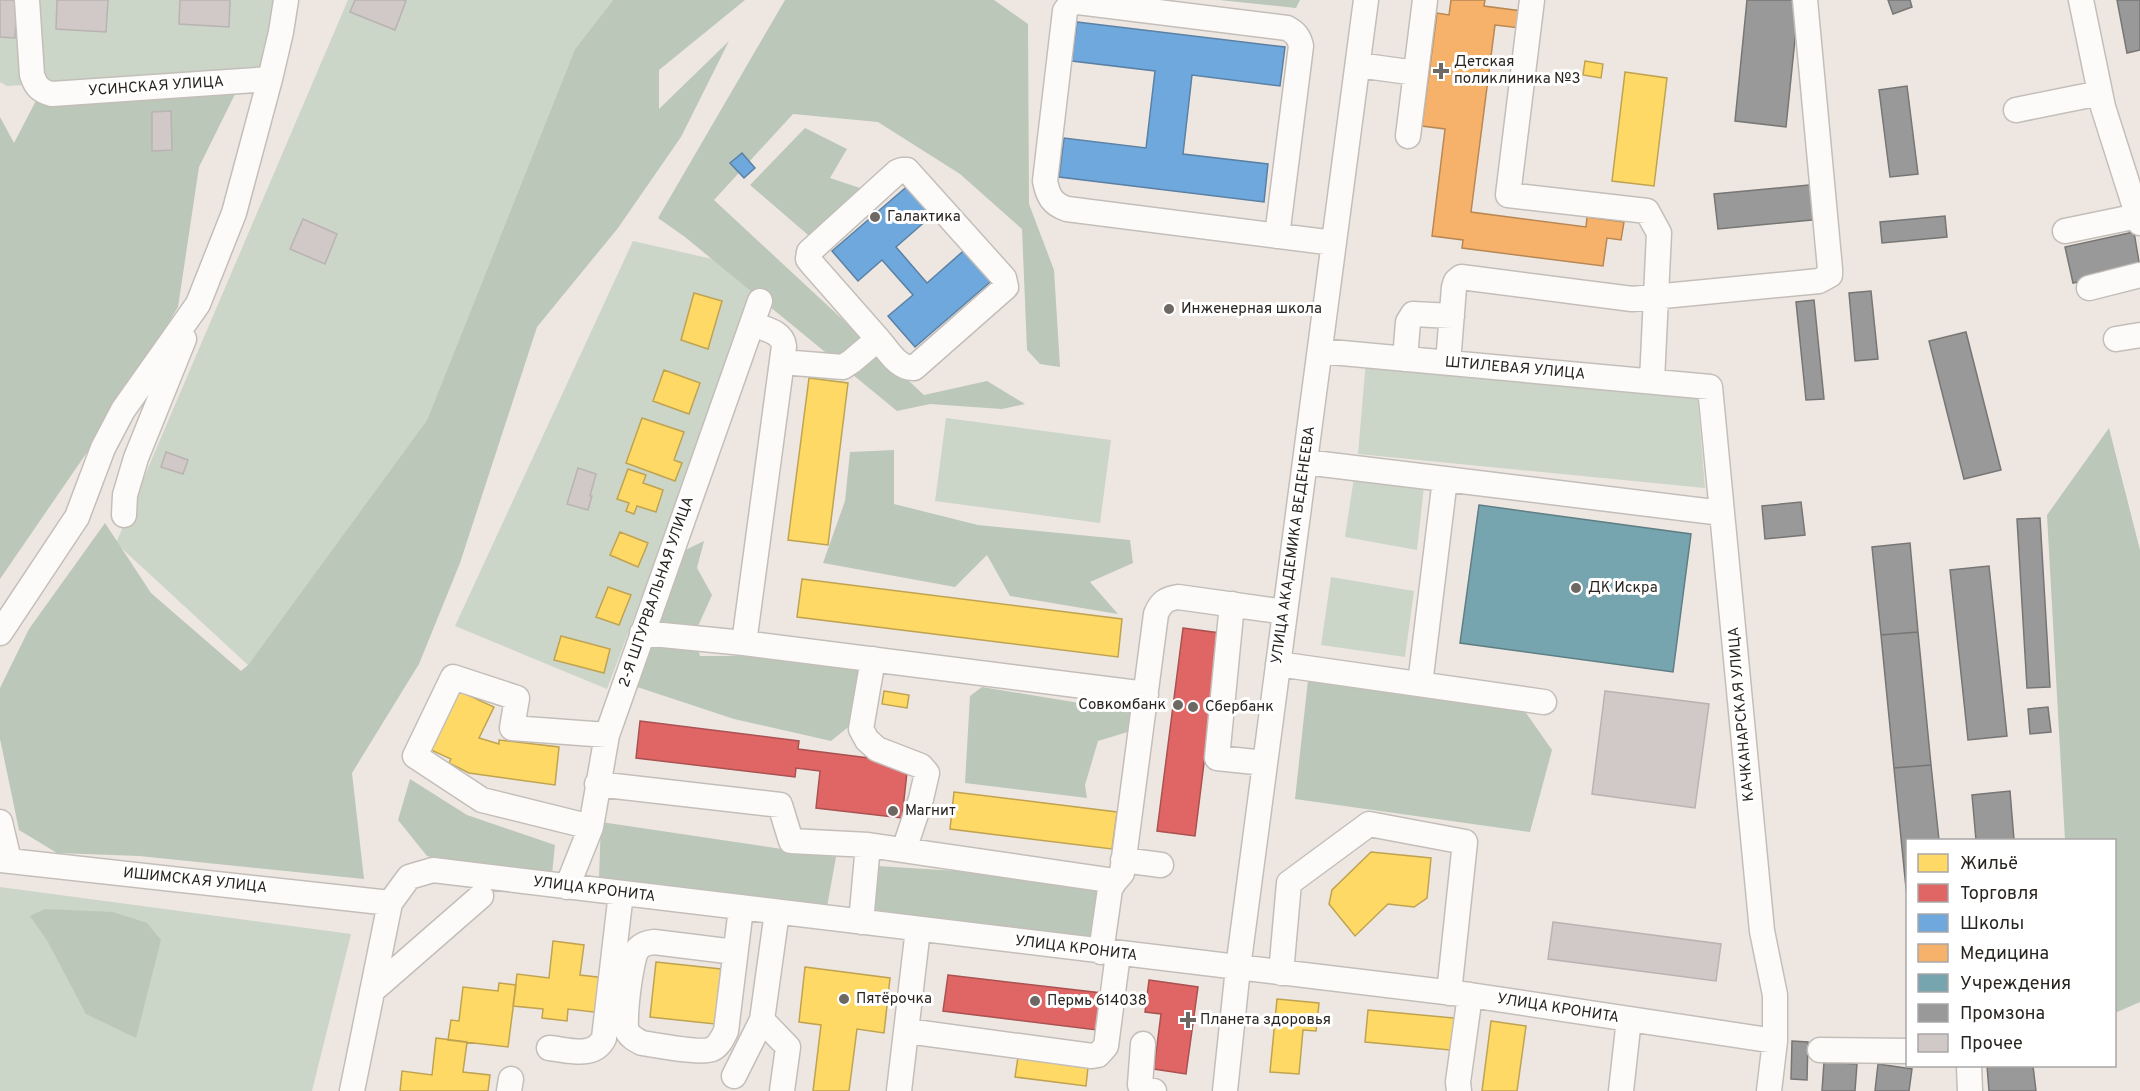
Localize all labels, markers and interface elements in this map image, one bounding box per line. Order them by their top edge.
place label: Детская поликлиника №3 [1454,53,1581,89]
marker: Детская поликлиника №3 [1432,62,1450,80]
street label: УСИНСКАЯ УЛИЦА [87,73,225,101]
place label: Галактика [887,208,961,227]
marker: Галактика [868,210,882,224]
place label: Инженерная школа [1181,300,1322,319]
marker: Инженерная школа [1162,302,1176,316]
street label: ШТИЛЕВАЯ УЛИЦА [1444,353,1586,385]
street label: УЛИЦА АКАДЕМИКА ВЕДЕНЕЕВА [1268,425,1320,665]
street label: 2-Я ШТУРВАЛЬНАЯ УЛИЦА [615,494,699,690]
place label: ДК Искра [1588,579,1658,598]
marker: ДК Искра [1569,581,1583,595]
street label: КАЧКАНАРСКАЯ УЛИЦА [1725,626,1759,802]
place label: Совкомбанк [1078,696,1166,715]
marker: Совкомбанк [1171,698,1185,712]
place label: Сбербанк [1205,698,1274,717]
marker: Сбербанк [1186,700,1200,714]
place label: Магнит [905,802,956,821]
marker: Магнит [886,804,900,818]
legend [1906,839,2116,1067]
text: Жильё [1960,853,2018,876]
street label: ИШИМСКАЯ УЛИЦА [122,864,268,898]
street label: УЛИЦА КРОНИТА [532,873,656,907]
text: Торговля [1960,883,2038,906]
text: Школы [1960,913,2024,936]
street label: УЛИЦА КРОНИТА [1014,932,1138,966]
text: Медицина [1960,943,2049,966]
text: Учреждения [1960,973,2071,996]
place label: Пятёрочка [856,990,932,1009]
street label: УЛИЦА КРОНИТА [1496,990,1620,1028]
marker: Пятёрочка [837,992,851,1006]
place label: Пермь 614038 [1047,992,1147,1011]
marker: Пермь 614038 [1028,994,1042,1008]
text: Промзона [1960,1003,2045,1026]
place label: Планета здоровья [1200,1011,1331,1030]
marker: Планета здоровья [1181,1013,1195,1027]
text: Прочее [1960,1033,2023,1056]

